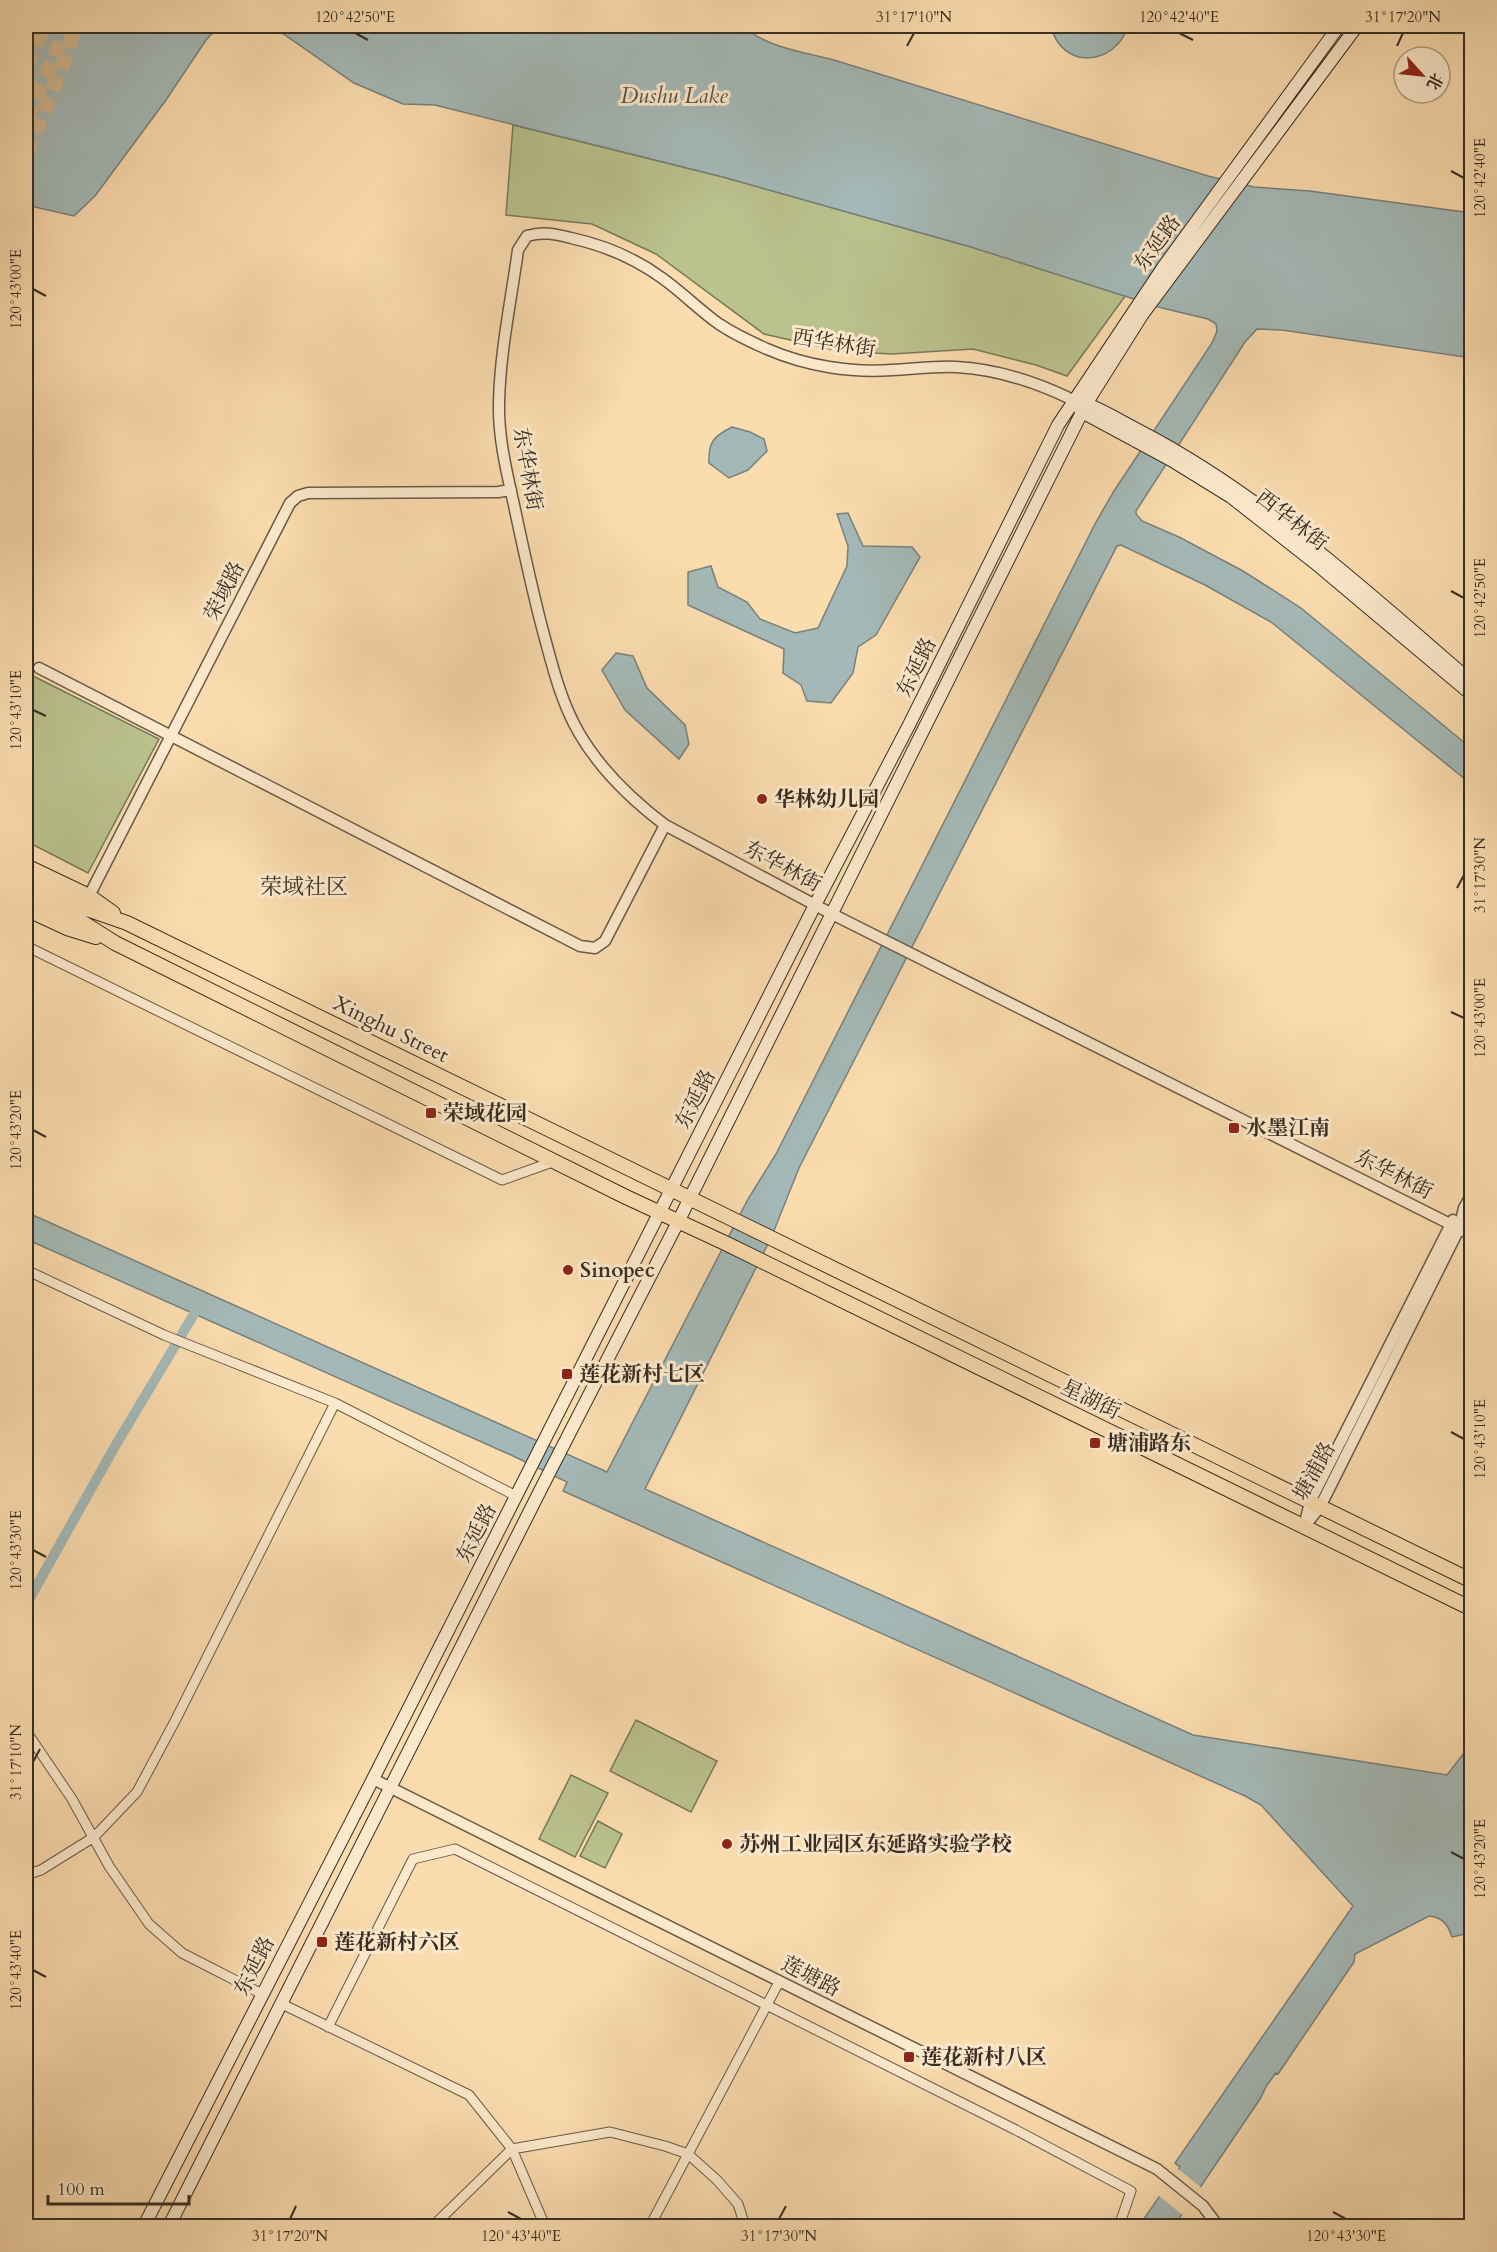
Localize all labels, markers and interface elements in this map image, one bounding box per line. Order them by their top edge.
text: 120°42'50"E [315,7,395,27]
text: 31°17'10"N [876,7,952,27]
text: 120°42'40"E [1139,7,1219,27]
text: 31°17'20"N [1365,7,1441,27]
north arrow [1392,45,1452,105]
text: 北 [1421,69,1448,93]
water label: Dushu Lake [620,81,728,111]
text: 120°42'40"E [1470,138,1490,218]
street label: 东延路 [1127,209,1188,277]
text: 120°43'00"E [6,249,26,329]
street label: 西华林街 [790,323,878,364]
street label: 东华林街 [506,425,549,513]
street label: 西华林街 [1250,483,1334,558]
street label: 荣域路 [197,557,252,626]
text: 120°42'50"E [1470,558,1490,638]
street label: 东延路 [890,633,943,702]
text: 120°43'10"E [6,670,26,750]
place label: 华林幼儿园 [774,785,879,814]
marker: 华林幼儿园 [755,792,769,806]
street label: 东华林街 [739,834,827,899]
text: 31°17'30"N [1470,837,1490,913]
district label: 荣域社区 [260,872,348,902]
text: 120°43'00"E [1470,978,1490,1058]
street label: Xinghu Street [328,989,454,1070]
street label: 东延路 [668,1065,723,1134]
text: 120°43'20"E [6,1090,26,1170]
place label: 荣域花园 [443,1099,527,1128]
marker: 荣域花园 [424,1106,438,1120]
place label: 水墨江南 [1246,1114,1330,1143]
marker: 水墨江南 [1227,1121,1241,1135]
street label: 东华林街 [1350,1142,1438,1206]
place label: Sinopec [580,1256,655,1285]
marker: Sinopec [561,1263,575,1277]
place label: 莲花新村七区 [579,1360,705,1389]
marker: 莲花新村七区 [560,1367,574,1381]
street label: 星湖街 [1056,1373,1125,1426]
text: 120°43'10"E [1470,1399,1490,1479]
place label: 塘浦路东 [1107,1429,1191,1458]
marker: 塘浦路东 [1088,1436,1102,1450]
street label: 塘浦路 [1286,1437,1342,1506]
street label: 东延路 [449,1499,504,1568]
text: 120°43'30"E [6,1510,26,1590]
text: 31°17'10"N [6,1724,26,1800]
text: 120°43'20"E [1470,1819,1490,1899]
place label: 苏州工业园区东延路实验学校 [739,1830,1012,1859]
marker: 苏州工业园区东延路实验学校 [720,1837,734,1851]
place label: 莲花新村六区 [334,1928,460,1957]
text: 120°43'40"E [6,1930,26,2010]
street label: 东延路 [227,1932,282,2001]
marker: 莲花新村六区 [315,1935,329,1949]
street label: 莲塘路 [776,1949,845,2004]
place label: 莲花新村八区 [921,2043,1047,2072]
marker: 莲花新村八区 [902,2050,916,2064]
scale bar [48,2168,189,2206]
text: 100 m [57,2177,105,2202]
text: 31°17'20"N [252,2226,328,2246]
text: 120°43'40"E [481,2226,561,2246]
text: 31°17'30"N [741,2226,817,2246]
text: 120°43'30"E [1306,2226,1386,2246]

